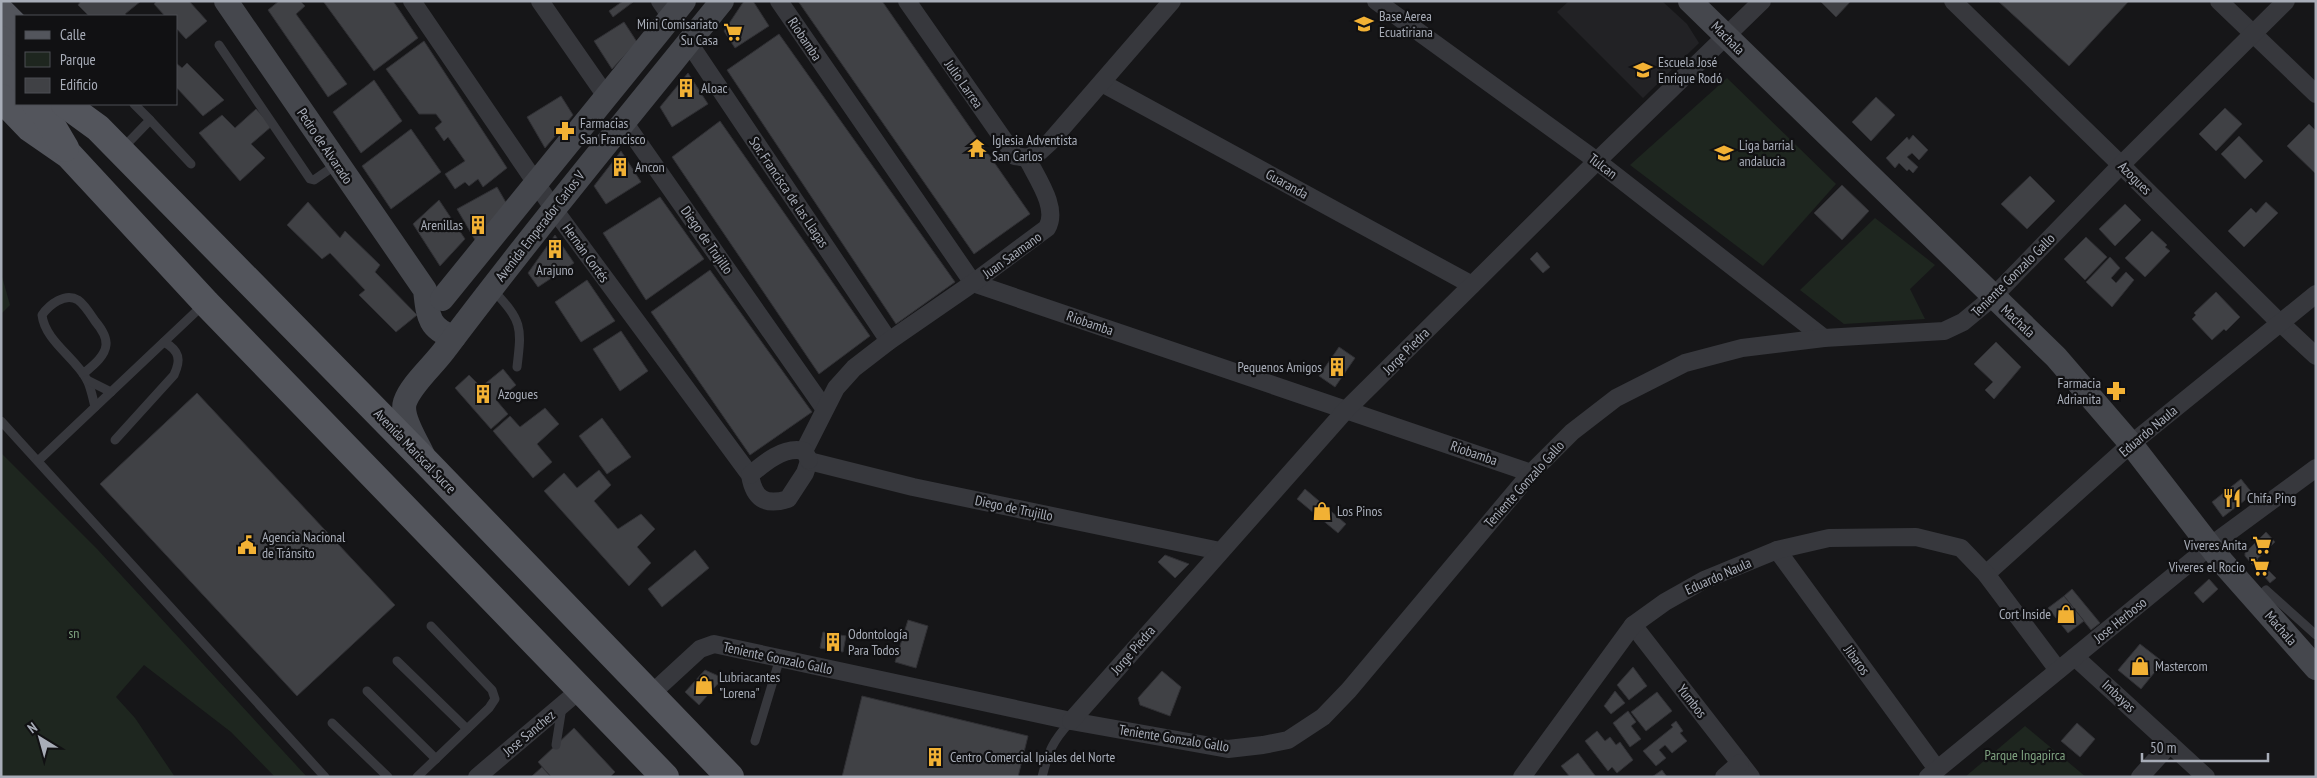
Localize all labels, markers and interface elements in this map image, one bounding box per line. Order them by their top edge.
place label: Base Aerea Ecuatiriana [1379,7,1433,41]
school or university icon: Base Aerea Ecuatiriana [1353,13,1375,35]
street label: Riobamba [784,14,826,64]
legend [15,15,178,105]
place label: Mini Comisariato Su Casa [637,15,718,49]
street label: Machala [1707,17,1749,59]
supermarket icon: Mini Comisariato Su Casa [722,21,744,43]
text: Calle [60,25,86,44]
text: Parque [60,50,96,69]
place label: Escuela José Enrique Rodó [1658,53,1722,87]
street label: Julio Larrea [940,55,987,112]
school or university icon: Escuela José Enrique Rodó [1632,59,1654,81]
text: Edificio [60,75,98,94]
building icon: Aloac [675,77,697,99]
place label: Aloac [701,79,728,97]
street label: Pedro de Alvarado [293,105,357,187]
place label: Farmacias San Francisco [580,114,646,148]
pharmacy icon: Farmacias San Francisco [554,120,576,142]
place label: Iglesia Adventista San Carlos [992,131,1077,165]
street label: Sor. Francisca de las Llagas [745,133,833,251]
place label: Liga barrial andalucia [1739,136,1794,170]
temple icon: Iglesia Adventista San Carlos [966,137,988,159]
school or university icon: Liga barrial andalucia [1713,142,1735,164]
street label: Tulcan [1585,149,1621,183]
building icon: Ancon [609,156,631,178]
place label: Ancon [635,158,665,176]
street label: Azogues [2115,158,2156,199]
street label: Guaranda [1263,165,1311,203]
street label: Avenida Emperador Carlos V [491,167,589,285]
street label: Diego de Trujillo [677,202,737,278]
building icon: Arenillas [467,214,489,236]
place label: Arenillas [421,216,463,234]
street label: Hernán Cortés [559,220,614,286]
street label: Juan Saamano [978,228,1045,283]
street label: Teniente Gonzalo Gallo [1967,229,2059,321]
building icon: Arajuno [544,238,566,260]
place label: Arajuno [536,261,574,279]
street label: Machala [1997,301,2039,341]
street label: Riobamba [1064,307,1116,339]
street label: Jorge Piedra [1378,324,1433,379]
building icon: Pequenos Amigos [1326,356,1348,378]
place label: Pequenos Amigos [1237,358,1322,376]
place label: Farmacia Adrianita [2057,374,2101,408]
pharmacy icon: Farmacia Adrianita [2105,380,2127,402]
building icon: Azogues [472,383,494,405]
place label: Azogues [498,385,538,403]
street label: Eduardo Naula [2115,401,2181,461]
street label: Avenida Mariscal Sucre [370,405,460,497]
street label: Riobamba [1448,437,1500,469]
street label: Teniente Gonzalo Gallo [1480,437,1568,531]
restaurant icon: Chifa Ping [2221,487,2243,509]
place label: Chifa Ping [2247,489,2296,507]
street label: Diego de Trujillo [973,491,1055,525]
shop icon: Los Pinos [1311,500,1333,522]
place label: Los Pinos [1337,502,1382,520]
place label: Agencia Nacional de Tránsito [262,528,346,562]
public building icon: Agencia Nacional de Tránsito [236,534,258,556]
supermarket icon: Viveres Anita [2251,534,2273,556]
place label: Viveres Anita [2183,536,2247,554]
street label: Eduardo Naula [1682,553,1754,599]
supermarket icon: Viveres el Rocio [2249,556,2271,578]
place label: Viveres el Rocio [2168,558,2245,576]
street label: Jose Herboso [2089,593,2150,647]
shop icon: Cort Inside [2055,603,2077,625]
place label: Cort Inside [1999,605,2051,623]
street label: Machala [2261,607,2301,649]
street label: Jorge Piedra [1106,622,1159,679]
park label: sn [69,624,79,642]
place label: Odontología Para Todos [848,625,908,659]
building icon: Odontología Para Todos [822,631,844,653]
street label: Teniente Gonzalo Gallo [722,638,834,678]
street label: Jibaros [1840,641,1874,679]
shop icon: Mastercom [2129,655,2151,677]
place label: Mastercom [2155,657,2208,675]
place label: Lubriacantes "Lorena" [719,668,780,702]
shop icon: Lubriacantes "Lorena" [693,674,715,696]
street label: Imbayas [2098,676,2140,716]
street label: Yumbos [1673,681,1711,722]
street label: Jose Sanchez [499,706,559,761]
north arrow [15,713,65,763]
text: N [24,718,41,737]
street label: Teniente Gonzalo Gallo [1118,720,1230,756]
scale bar [2142,730,2268,762]
text: 50 m [2150,738,2176,757]
building icon: Centro Comercial Ipiales del Norte [924,746,946,768]
park label: Parque Ingapirca [1985,746,2065,764]
place label: Centro Comercial Ipiales del Norte [950,748,1116,766]

